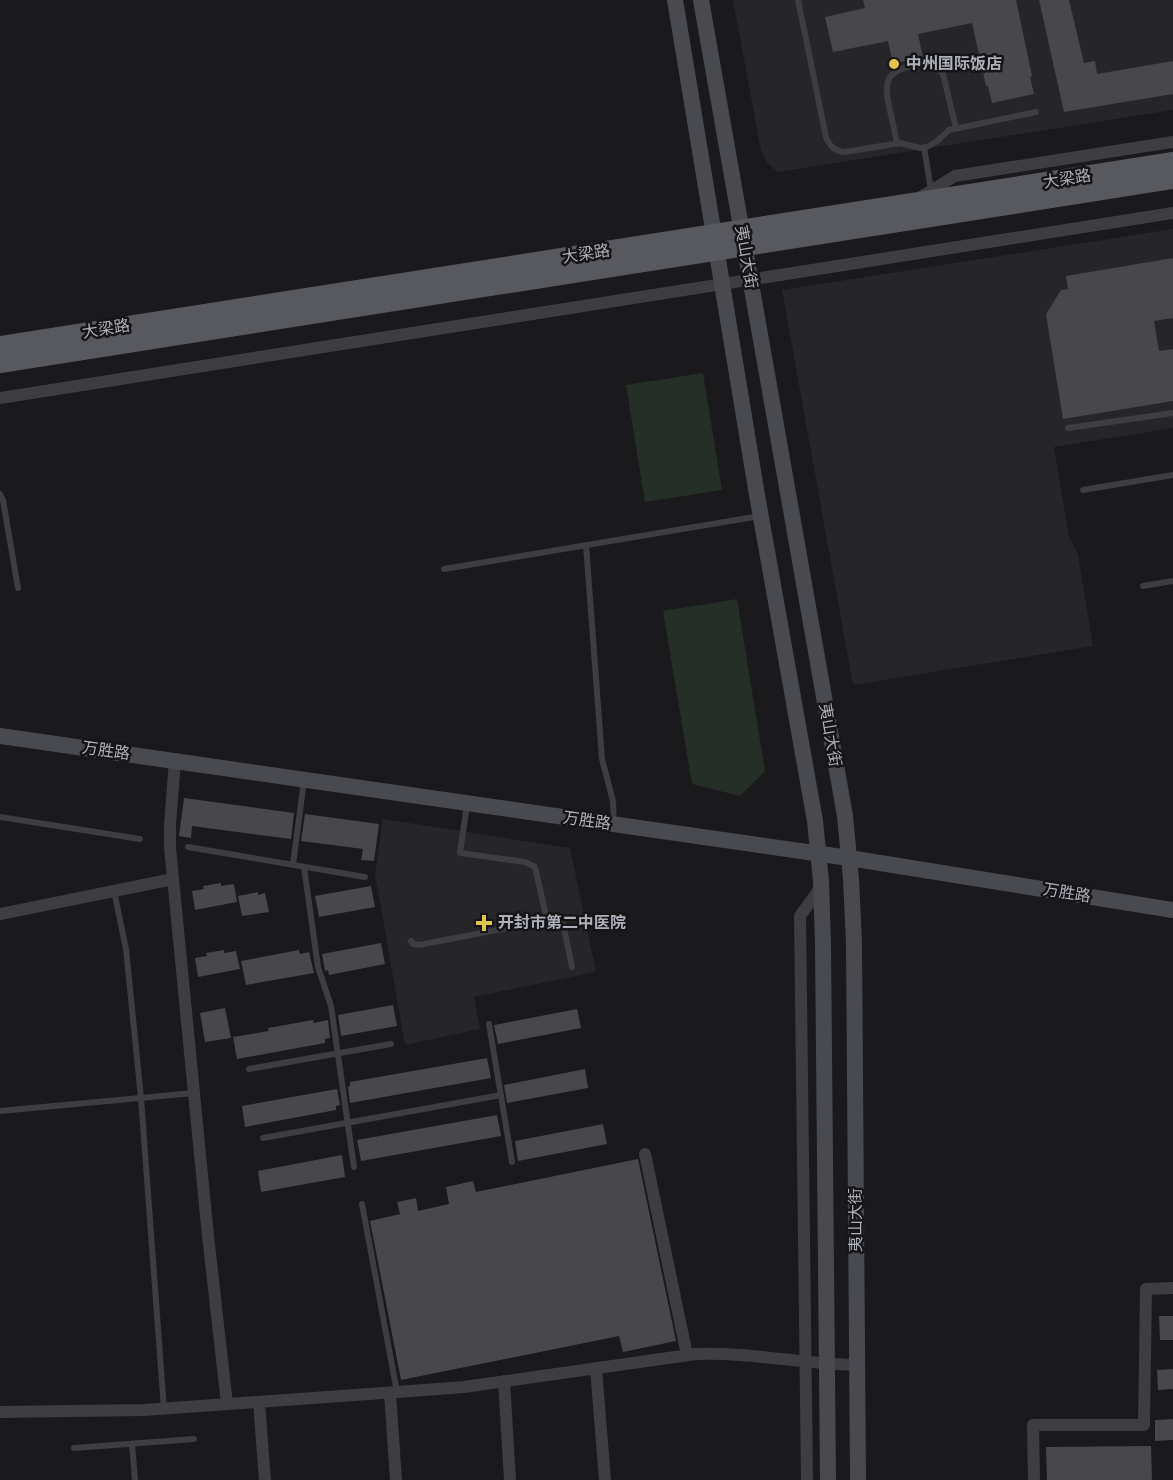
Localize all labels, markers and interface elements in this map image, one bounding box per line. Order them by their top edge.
place label: 中州国际饭店 [906,54,1002,74]
marker: 中州国际饭店 [887,57,901,71]
street label: 大梁路 [1042,165,1092,193]
street label: 夷山大街 [731,224,761,290]
street label: 大梁路 [561,240,611,268]
street label: 大梁路 [81,315,131,343]
street label: 夷山大街 [815,702,845,768]
street label: 万胜路 [81,738,131,764]
street label: 万胜路 [562,808,612,834]
street label: 万胜路 [1042,879,1092,907]
place label: 开封市第二中医院 [498,913,626,933]
marker: 开封市第二中医院 [475,914,493,932]
street label: 夷山大街 [846,1188,866,1252]

